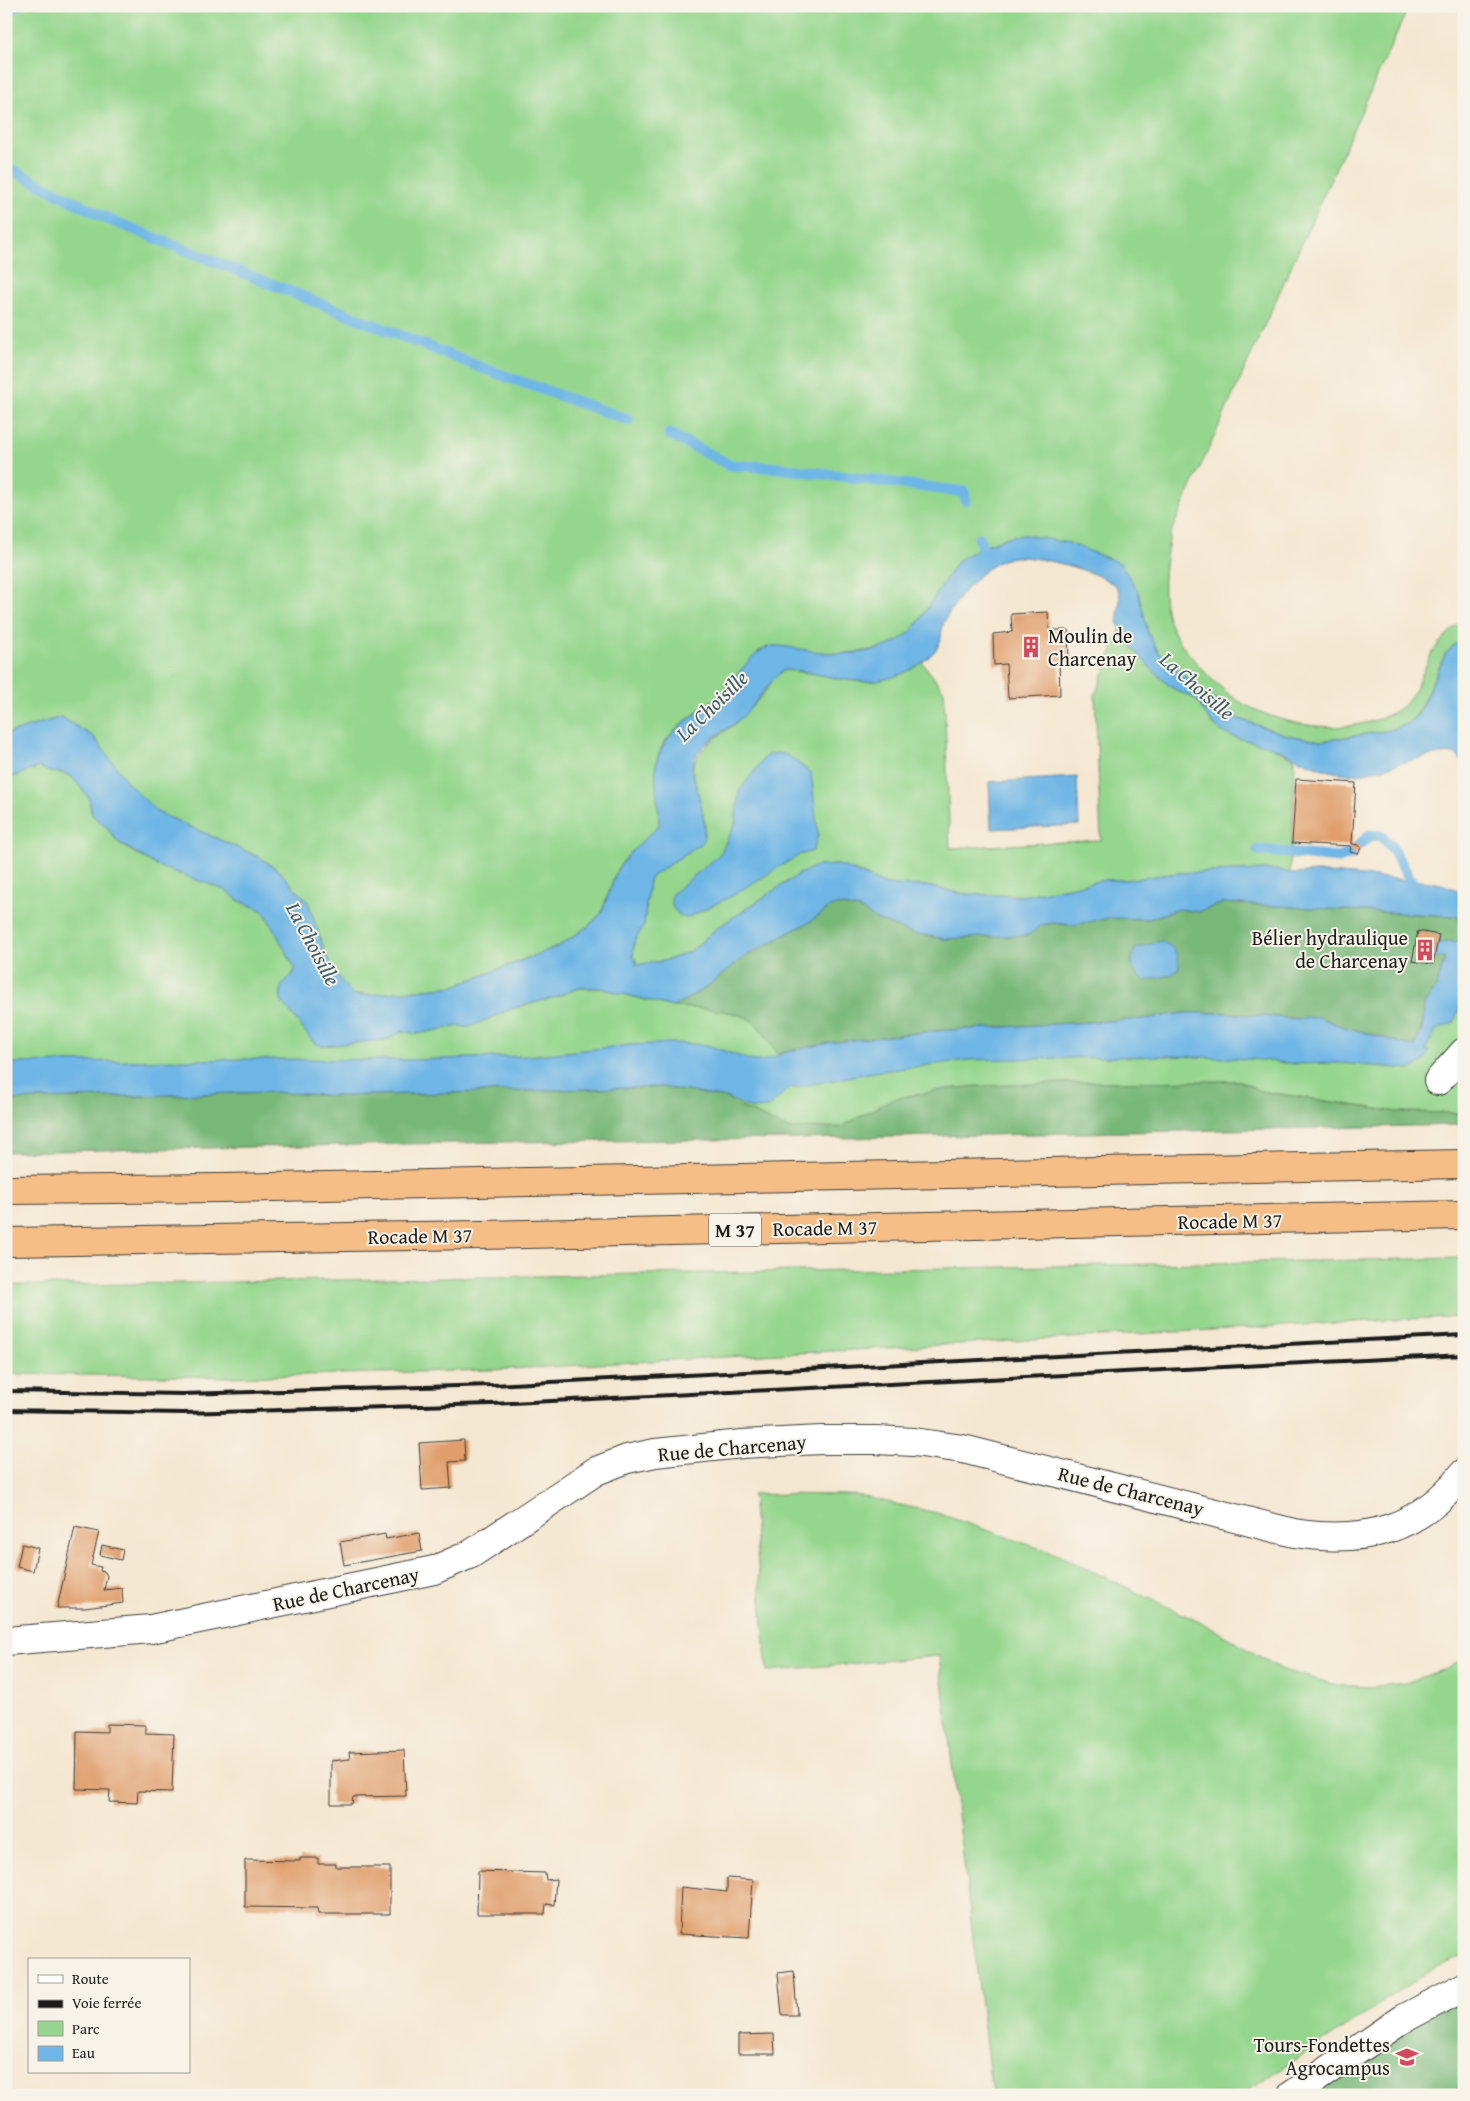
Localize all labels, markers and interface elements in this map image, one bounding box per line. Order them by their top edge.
place label: Moulin de Charcenay [1048,621,1136,673]
building icon: Moulin de Charcenay [1018,634,1044,660]
water label: La Choisille [1152,644,1242,727]
water label: La Choisille [668,663,755,749]
water label: La Choisille [278,896,348,991]
place label: Bélier hydraulique de Charcenay [1252,923,1408,975]
building icon: Bélier hydraulique de Charcenay [1412,937,1438,963]
street label: Rocade M 37 [1177,1205,1283,1236]
street label: Rocade M 37 [772,1212,878,1243]
road number: M 37 [709,1214,761,1246]
street label: Rocade M 37 [367,1220,473,1251]
street label: Rue de Charcenay [656,1427,807,1468]
street label: Rue de Charcenay [1055,1458,1207,1523]
street label: Rue de Charcenay [270,1559,422,1618]
legend [28,1958,190,2074]
text: Route [72,1968,109,1989]
text: Voie ferrée [72,1992,141,2013]
text: Parc [72,2018,100,2039]
place label: Tours-Fondettes Agrocampus [1254,2030,1390,2082]
text: Eau [72,2042,96,2063]
school or university icon: Tours-Fondettes Agrocampus [1394,2044,1420,2070]

